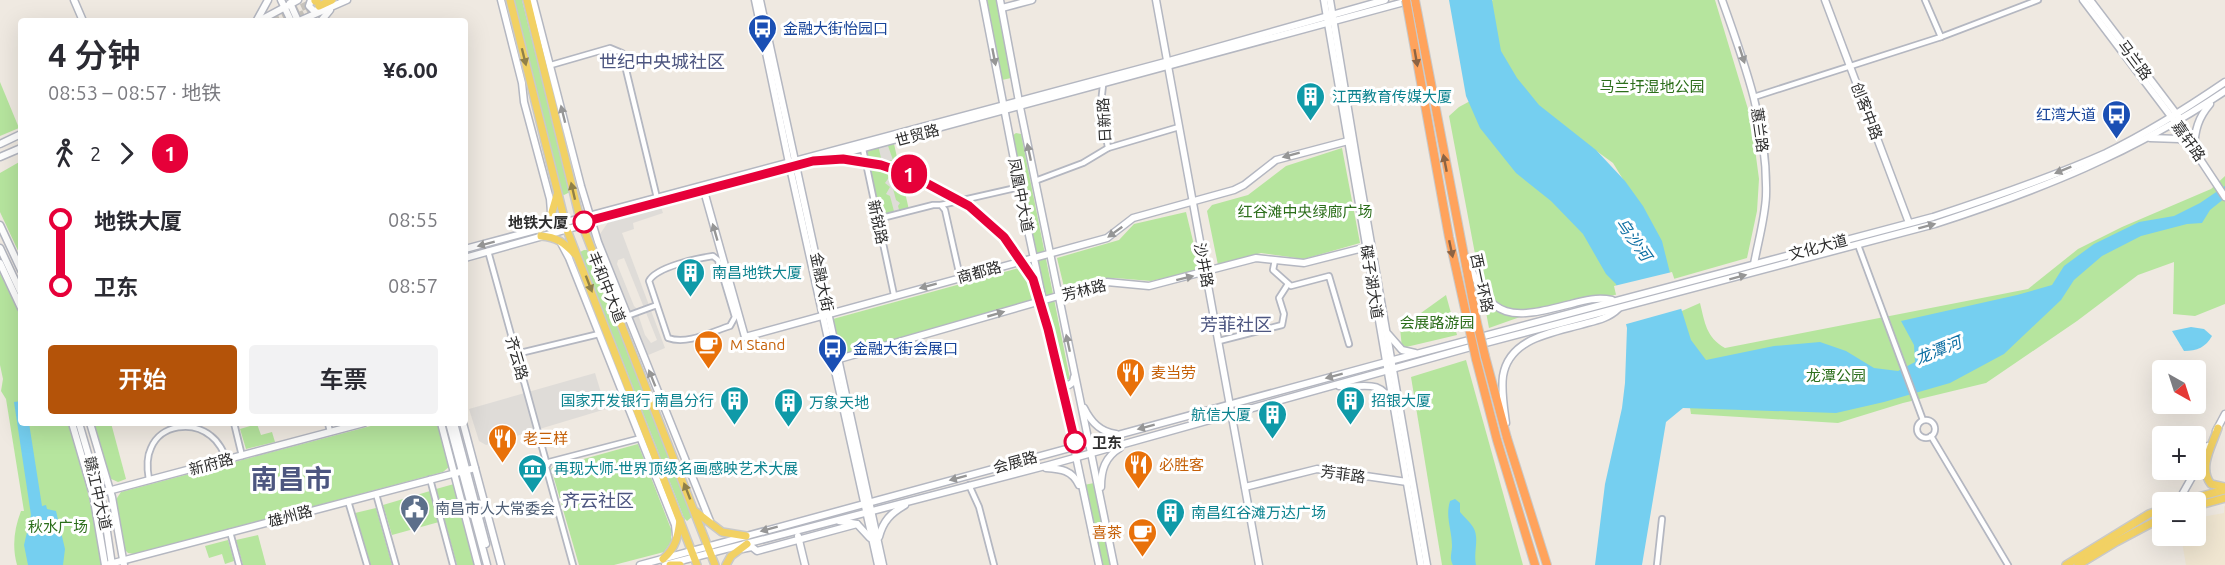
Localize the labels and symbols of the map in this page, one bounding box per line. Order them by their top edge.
bus stop icon: 金融大街怡园口 [746,12,778,54]
place label: 金融大街怡园口 [783,20,888,37]
street label: 马兰路 [2115,37,2155,83]
one-way arrow [1737,46,1747,64]
one-way arrow [519,48,529,66]
one-way arrow [990,48,1000,67]
one-way arrow [1412,48,1421,67]
district label: 世纪中央城社区 [599,51,725,71]
park label: 马兰圩湿地公园 [1599,78,1705,95]
building icon: 江西教育传媒大厦 [1295,80,1327,122]
street label: 创客中路 [1848,80,1886,142]
place label: 江西教育传媒大厦 [1332,88,1452,105]
street label: 日新路 [1094,97,1114,143]
bus stop icon: 红湾大道 [2101,98,2133,140]
one-way arrow [558,105,568,123]
place label: 红湾大道 [2036,106,2096,123]
street label: 蕙兰路 [1748,107,1772,153]
street label: 嘉轩路 [2169,118,2209,164]
street label: 世贸路 [893,121,941,149]
one-way arrow [1024,142,1033,161]
one-way arrow [1282,151,1300,161]
one-way arrow [1440,153,1449,172]
line badge: 1 [890,154,928,194]
street label: 凤凰中大道 [1005,157,1037,233]
one-way arrow [2053,165,2071,175]
one-way arrow [568,182,578,200]
street label: 新锐路 [865,198,891,246]
park label: 红谷滩中央绿廊广场 [1237,203,1373,220]
marker: 地铁大厦 [573,211,595,233]
place label: 地铁大厦 [508,214,568,231]
water label: 乌沙河 [1613,214,1657,266]
one-way arrow [1918,221,1936,230]
one-way arrow [710,223,720,241]
one-way arrow [1107,226,1123,238]
street label: 文化大道 [1787,231,1849,263]
one-way arrow [477,239,495,249]
one-way arrow [1447,240,1457,259]
street label: 沙井路 [1191,241,1217,289]
street label: 碟子湖大道 [1358,244,1386,320]
street label: 丰和中大道 [585,249,629,325]
street label: 金融大街 [807,251,837,313]
street label: 西一环路 [1467,252,1497,314]
building icon: 南昌地铁大厦 [675,256,707,298]
street label: 商都路 [955,258,1003,286]
place label: 南昌地铁大厦 [712,264,802,281]
one-way arrow [1729,271,1747,281]
one-way arrow [1176,272,1195,282]
one-way arrow [584,276,594,294]
street label: 芳林路 [1060,276,1108,304]
one-way arrow [919,281,937,291]
one-way arrow [987,309,1005,318]
district label: 芳菲社区 [1200,314,1272,334]
park label: 会展路游园 [1399,314,1475,331]
cafe icon: M Stand [693,328,725,370]
bus stop icon: 金融大街会展口 [816,332,848,374]
water label: 龙潭河 [1912,332,1966,367]
street label: 齐云路 [503,334,531,382]
one-way arrow [1063,334,1073,352]
place label: M Stand [730,336,785,353]
place label: 金融大街会展口 [853,340,958,357]
restaurant icon: 麦当劳 [1114,356,1146,398]
north arrow [2152,360,2206,414]
place label: 麦当劳 [1151,364,1196,381]
park label: 龙潭公园 [1806,367,1866,384]
one-way arrow [647,369,657,387]
one-way arrow [1325,372,1343,381]
building icon: 国家开发银行 南昌分行 [719,384,751,426]
building icon: 招银大厦 [1334,384,1366,426]
building icon: 万象天地 [772,386,804,428]
place label: 国家开发银行 南昌分行 [561,392,714,409]
place label: 招银大厦 [1371,392,1431,409]
place label: 万象天地 [809,394,869,411]
building icon: 航信大厦 [1256,398,1288,440]
place label: 航信大厦 [1191,406,1251,423]
restaurant icon: 老三样 [486,422,518,464]
one-way arrow [1137,423,1155,432]
place label: 老三样 [523,430,568,447]
marker: 卫东 [1064,431,1086,453]
place label: 卫东 [1092,434,1122,451]
street label: 会展路 [991,448,1039,476]
restaurant icon: 必胜客 [1122,448,1154,490]
street label: 新府路 [187,450,235,478]
museum icon: 再现大师-世界顶级名画感映艺术大展 [517,452,549,494]
street label: 赣江中大道 [81,455,115,531]
place label: 必胜客 [1159,456,1204,473]
place label: 再现大师-世界顶级名画感映艺术大展 [554,460,798,477]
street label: 芳菲路 [1320,462,1366,486]
district label: 南昌市 [251,464,332,494]
one-way arrow [948,474,966,483]
one-way arrow [682,481,692,499]
district label: 齐云社区 [562,490,634,510]
public building icon: 南昌市人大常委会 [398,492,430,534]
building icon: 南昌红谷滩万达广场 [1154,496,1186,538]
place label: 南昌市人大常委会 [435,500,555,517]
street label: 雄州路 [266,502,314,530]
place label: 南昌红谷滩万达广场 [1191,504,1326,521]
cafe icon: 喜茶 [1127,516,1159,558]
park label: 秋水广场 [28,518,88,535]
place label: 喜茶 [1092,524,1122,541]
one-way arrow [760,525,778,534]

